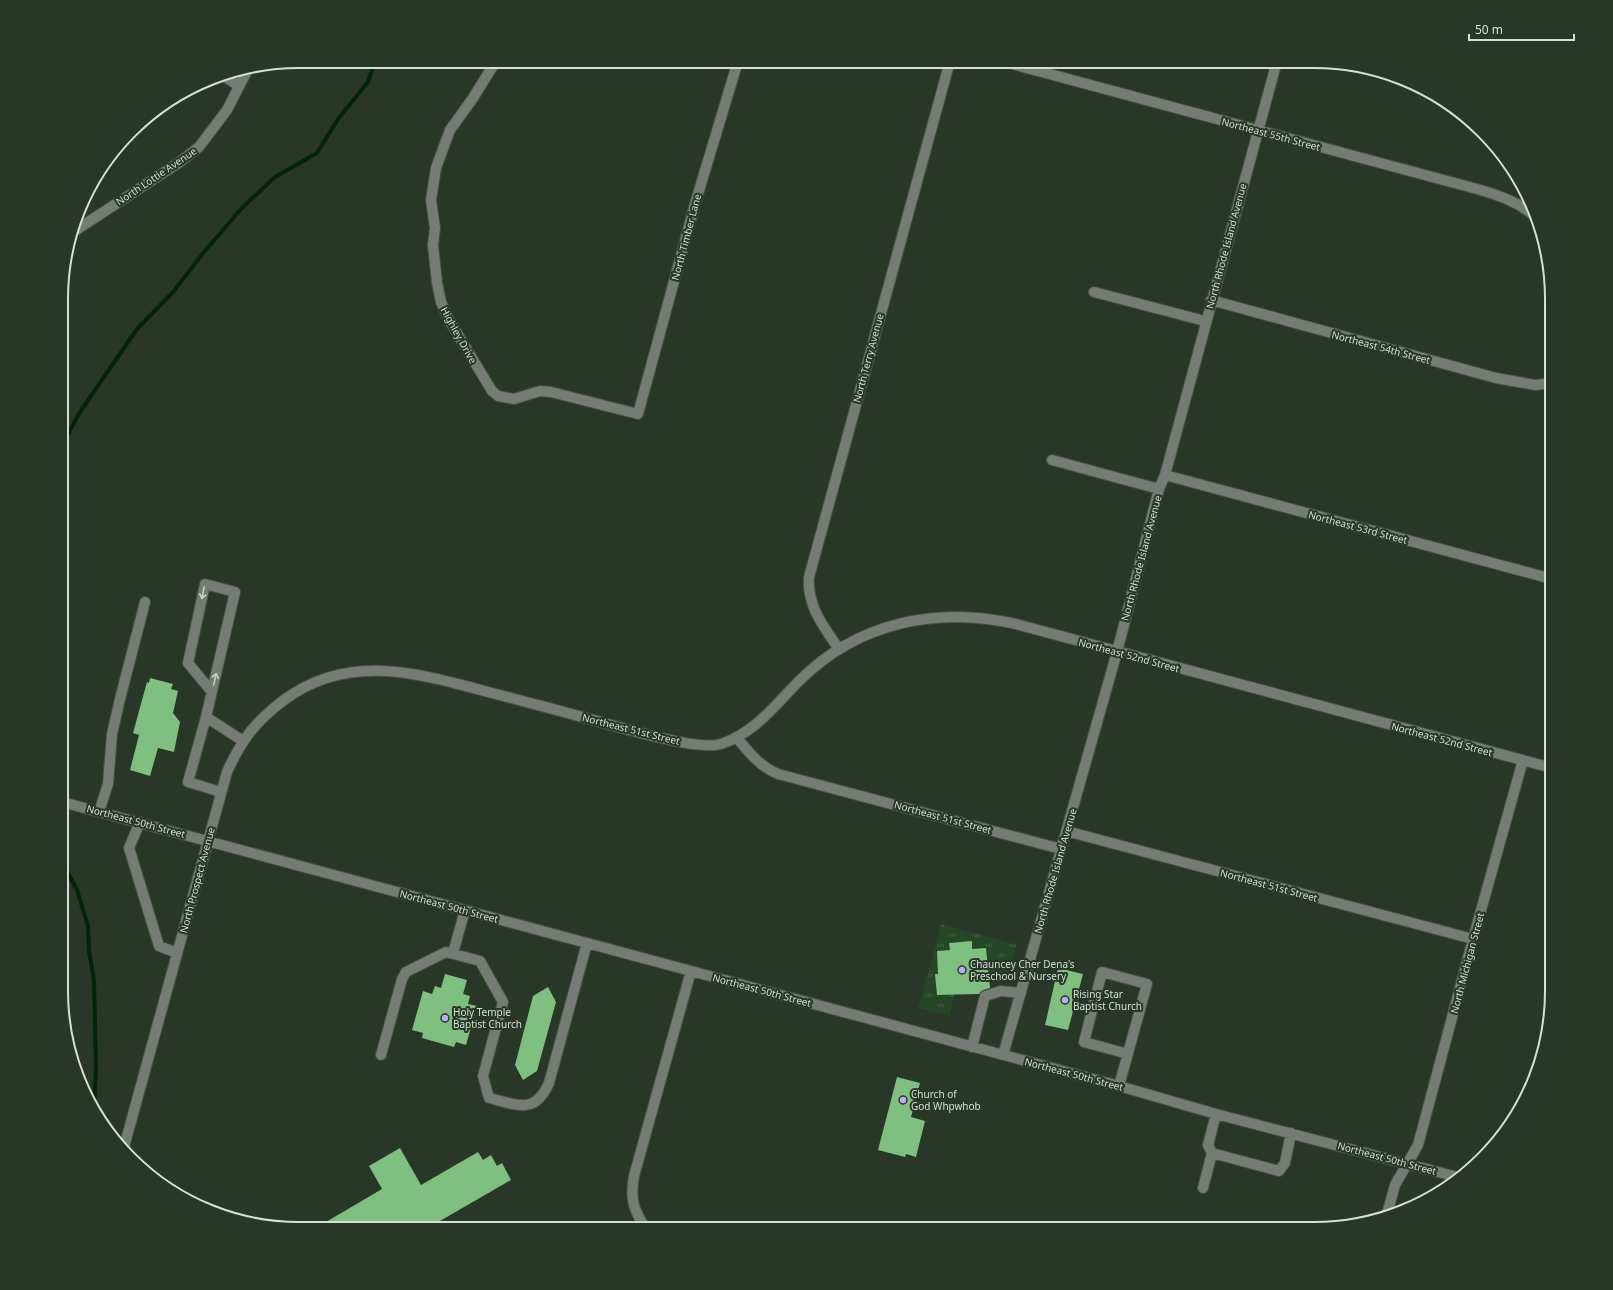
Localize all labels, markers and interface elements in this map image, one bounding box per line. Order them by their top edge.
scale bar [1469,16,1574,42]
text: 50 m [1475,21,1503,38]
street label: Northeast 55th Street [1220,114,1322,154]
street label: North Lottie Avenue [113,144,199,208]
street label: North Rhode Island Avenue [1202,181,1250,310]
street label: North Timber Lane [668,192,704,282]
street label: Highley Drive [438,304,481,366]
street label: North Terry Avenue [849,312,887,404]
street label: Northeast 54th Street [1330,327,1432,367]
street label: North Rhode Island Avenue [1117,493,1165,622]
street label: Northeast 53rd Street [1307,507,1409,547]
one-way arrow [199,586,207,599]
street label: Northeast 52nd Street [1077,635,1181,675]
one-way arrow [212,673,220,686]
street label: Northeast 51st Street [581,710,682,748]
street label: Northeast 52nd Street [1390,719,1494,759]
street label: Northeast 51st Street [893,797,994,837]
street label: Northeast 50th Street [85,801,187,841]
street label: North Rhode Island Avenue [1030,807,1080,935]
street label: North Prospect Avenue [176,825,218,934]
street label: Northeast 51st Street [1219,865,1320,905]
street label: Northeast 50th Street [398,886,500,926]
street label: North Michigan Street [1447,911,1487,1015]
place label: Chauncey Cher Dena's Preschool & Nursery [970,957,1075,983]
marker: Chauncey Cher Dena's Preschool & Nursery [957,965,967,975]
street label: Northeast 50th Street [711,970,813,1010]
place label: Rising Star Baptist Church [1073,987,1142,1013]
marker: Rising Star Baptist Church [1060,995,1070,1005]
place label: Holy Temple Baptist Church [453,1005,522,1031]
marker: Holy Temple Baptist Church [440,1013,450,1023]
street label: Northeast 50th Street [1023,1054,1125,1094]
place label: Church of God Whpwhob [911,1087,981,1113]
marker: Church of God Whpwhob [898,1095,908,1105]
street label: Northeast 50th Street [1336,1138,1438,1178]

